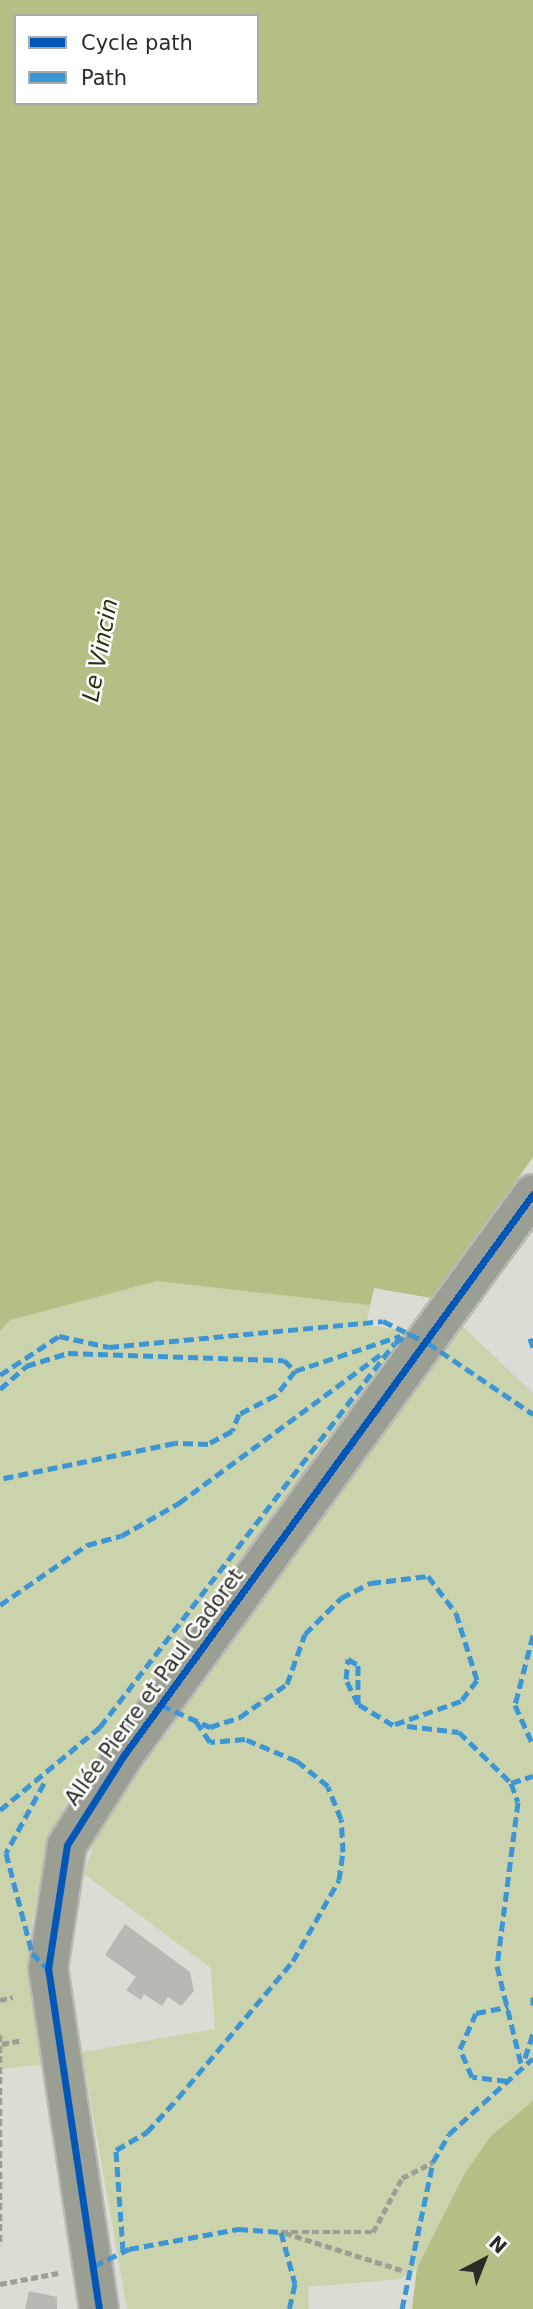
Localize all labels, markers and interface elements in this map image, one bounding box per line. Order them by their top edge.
legend [14,14,259,105]
text: Cycle path [81,31,193,55]
text: Path [81,66,127,90]
water label: Le Vincin [76,596,124,704]
street label: Allée Pierre et Paul Cadoret [60,1564,248,1810]
north arrow [449,2225,519,2295]
text: N [485,2231,511,2258]

